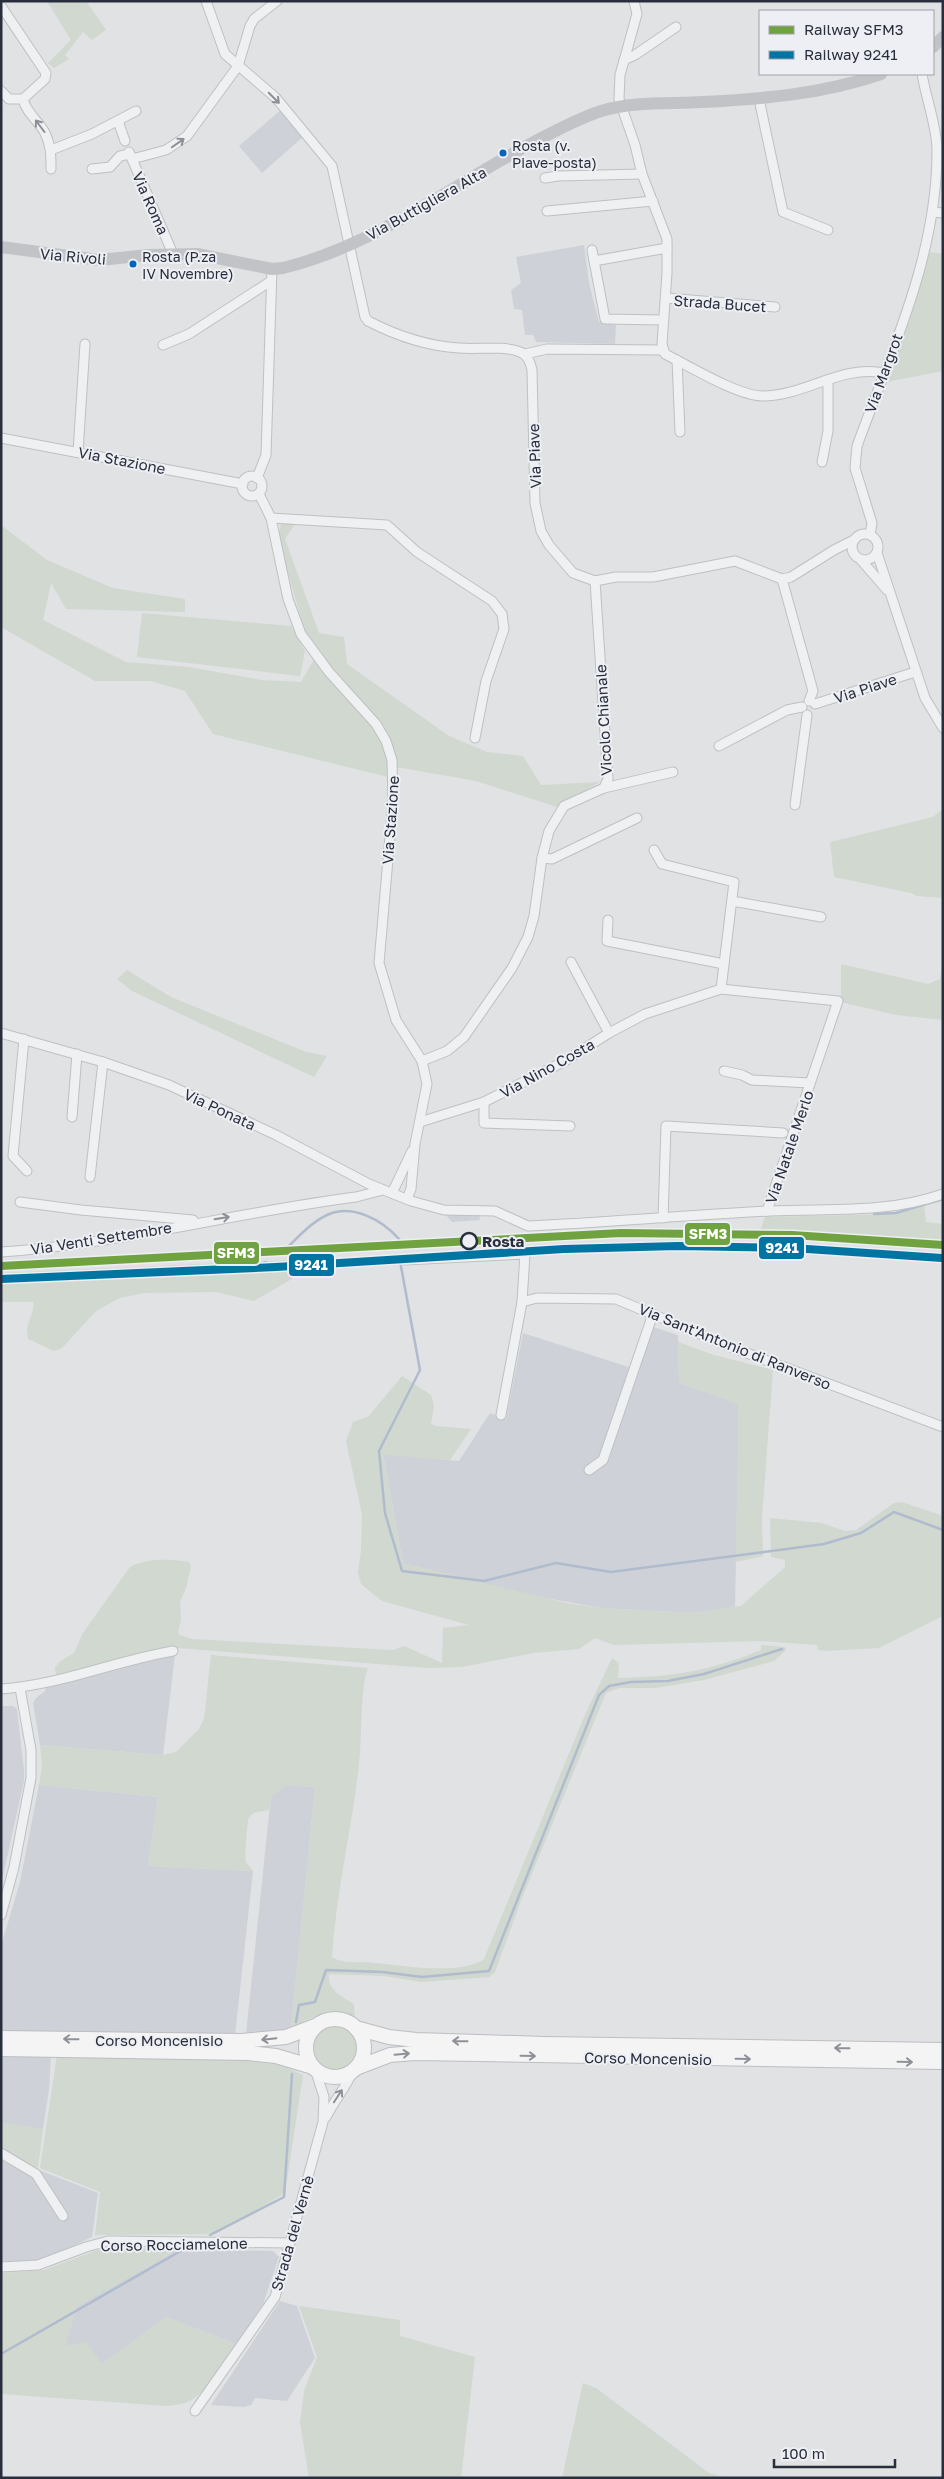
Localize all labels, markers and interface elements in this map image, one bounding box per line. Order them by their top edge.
legend [759,10,934,75]
text: Railway SFM3 [804,20,904,38]
text: Railway 9241 [804,45,898,63]
one-way arrow [268,92,281,104]
one-way arrow [34,120,45,133]
place label: Rosta (v. Piave-posta) [512,137,597,171]
one-way arrow [170,138,184,148]
marker: Rosta (v. Piave-posta) [498,148,508,158]
street label: Via Buttigliera Alta [363,162,489,244]
street label: Via Roma [129,169,173,237]
street label: Via Rivoli [39,244,107,268]
place label: Rosta (P.za IV Novembre) [142,248,233,282]
marker: Rosta (P.za IV Novembre) [128,259,138,269]
street label: Strada Bucet [673,291,767,315]
street label: Via Margrot [860,331,906,415]
street label: Via Piave [524,423,544,489]
street label: Via Stazione [77,443,168,477]
street label: Vicolo Chianale [591,664,615,776]
street label: Via Piave [831,669,899,707]
street label: Via Stazione [378,775,402,865]
street label: Via Nino Costa [497,1035,597,1101]
street label: Via Ponata [181,1085,259,1133]
street label: Via Natale Merlo [761,1088,817,1206]
one-way arrow [214,1213,230,1223]
street label: Via Venti Settembre [29,1218,173,1258]
line badge: SFM3 [684,1222,731,1246]
text: SFM3 [689,1225,727,1242]
marker: Rosta [460,1232,478,1250]
place label: Rosta [482,1232,525,1250]
line badge: 9241 [758,1236,805,1260]
text: 9241 [765,1239,799,1256]
line badge: SFM3 [213,1241,260,1265]
text: SFM3 [217,1244,255,1261]
line badge: 9241 [288,1253,335,1277]
text: 9241 [294,1256,328,1273]
street label: Via Sant'Antonio di Ranverso [636,1299,834,1393]
street label: Corso Moncenisio [95,2031,223,2049]
one-way arrow [63,2034,80,2044]
one-way arrow [261,2034,277,2044]
one-way arrow [452,2036,468,2046]
one-way arrow [834,2044,850,2053]
street label: Corso Moncenisio [584,2048,712,2068]
one-way arrow [394,2049,410,2058]
one-way arrow [520,2051,536,2061]
one-way arrow [734,2054,751,2064]
one-way arrow [897,2057,913,2066]
one-way arrow [333,2089,343,2103]
street label: Strada del Vernè [267,2173,317,2293]
street label: Corso Rocciamelone [100,2234,248,2254]
scale bar [774,2436,895,2468]
text: 100 m [782,2444,825,2462]

